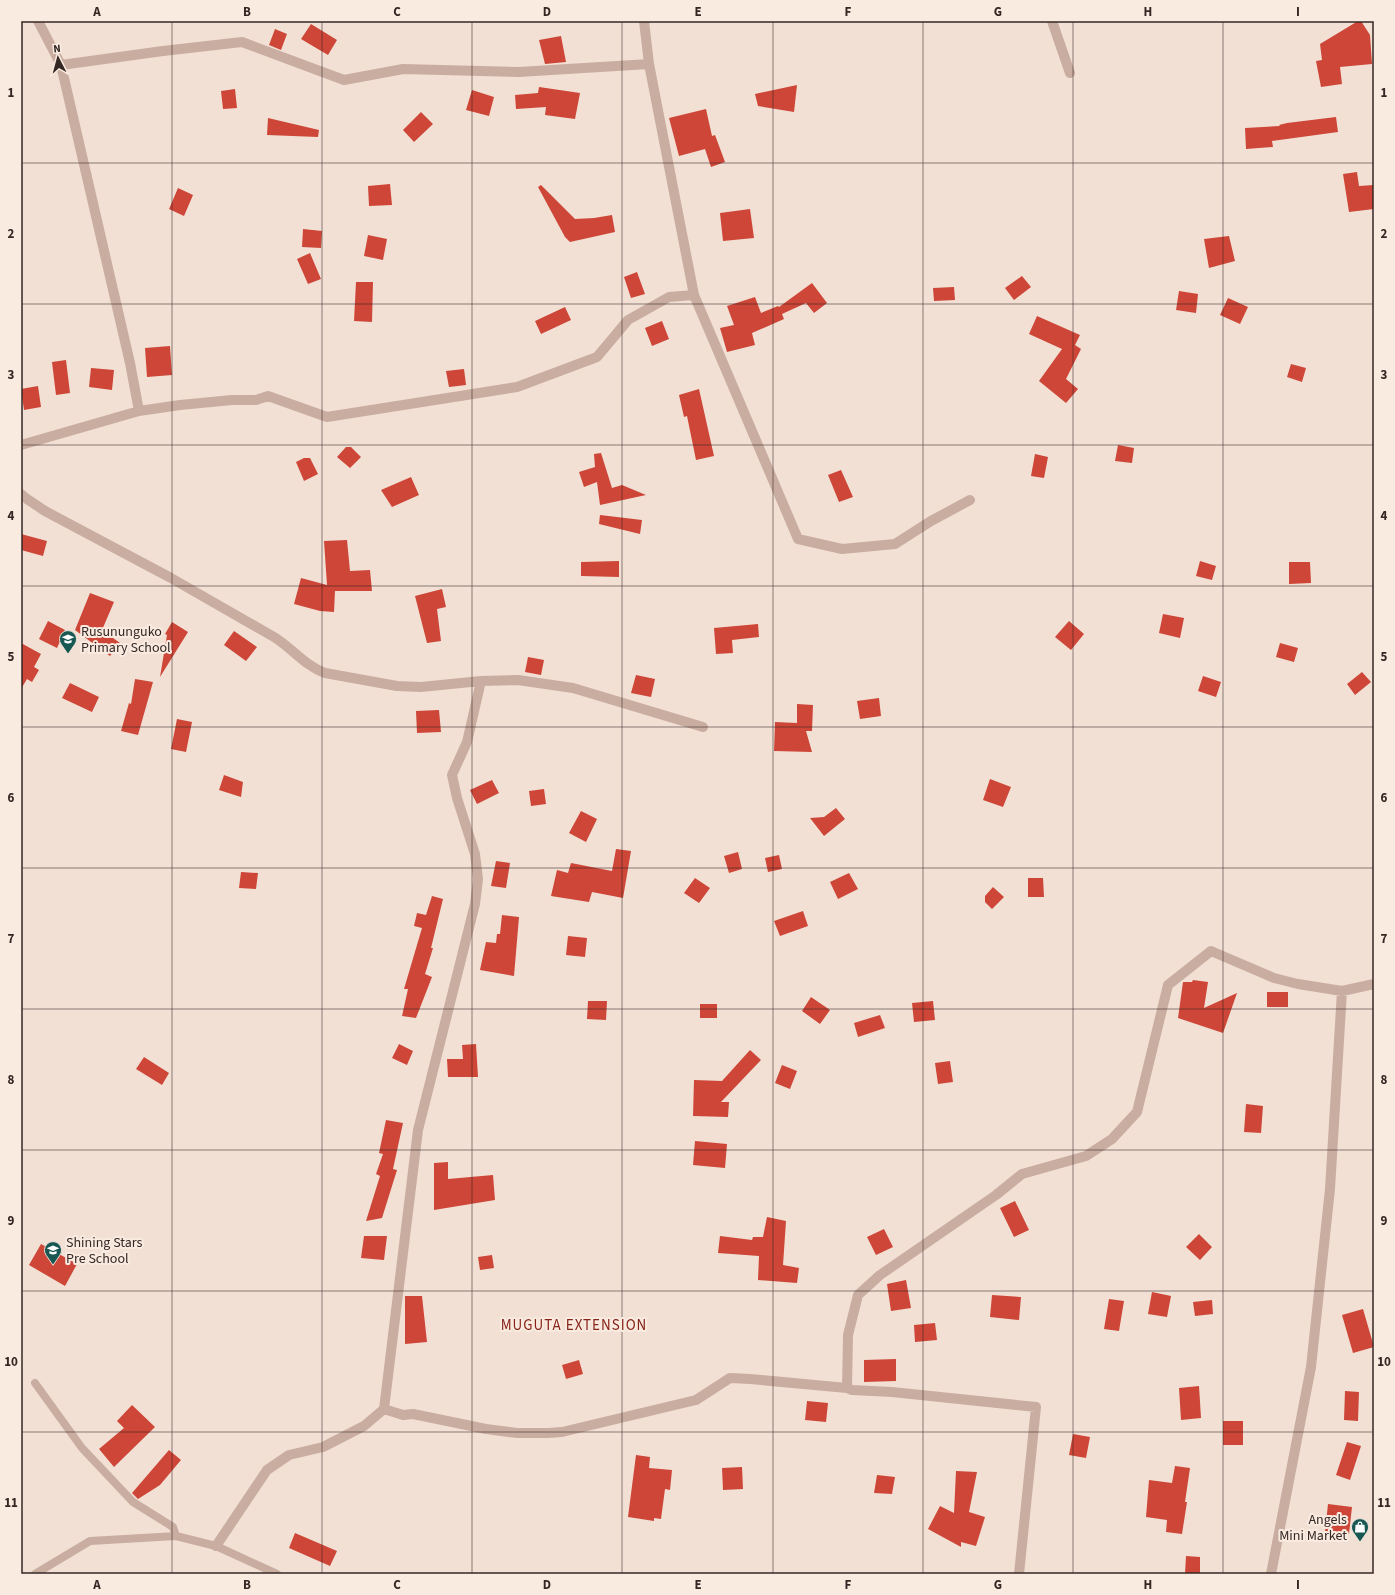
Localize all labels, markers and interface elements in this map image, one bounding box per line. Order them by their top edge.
text: A [92,3,101,21]
text: B [243,3,251,21]
text: C [393,3,401,21]
text: D [543,3,551,21]
text: E [694,3,702,21]
text: F [845,3,852,21]
text: G [994,3,1002,21]
text: H [1144,3,1152,21]
text: I [1296,3,1300,21]
north arrow [38,38,78,78]
text: N [53,41,61,56]
text: 1 [8,84,15,102]
text: 1 [1381,84,1388,102]
text: 2 [8,225,15,243]
text: 2 [1381,225,1388,243]
text: 3 [8,366,15,384]
text: 3 [1381,366,1388,384]
text: 4 [8,507,15,525]
text: 4 [1381,507,1388,525]
place label: Rusununguko Primary School [81,622,171,658]
school or university icon: Rusununguko Primary School [58,629,78,654]
text: 5 [8,648,15,666]
text: 5 [1381,648,1388,666]
text: 6 [8,789,15,807]
text: 6 [1381,789,1388,807]
text: 7 [8,930,15,948]
text: 7 [1381,930,1388,948]
text: 8 [8,1071,15,1089]
text: 8 [1381,1071,1388,1089]
text: 9 [8,1212,15,1230]
text: 9 [1381,1212,1388,1230]
place label: Shining Stars Pre School [66,1233,143,1269]
school or university icon: Shining Stars Pre School [43,1240,63,1265]
district label: MUGUTA EXTENSION [501,1315,647,1336]
text: 10 [4,1353,18,1371]
text: 10 [1377,1353,1391,1371]
text: 11 [4,1494,18,1512]
text: 11 [1377,1494,1391,1512]
place label: Angels Mini Market [1279,1510,1347,1546]
shop icon: Angels Mini Market [1350,1517,1370,1542]
text: A [92,1576,101,1594]
text: B [243,1576,251,1594]
text: C [393,1576,401,1594]
text: D [543,1576,551,1594]
text: E [694,1576,702,1594]
text: F [845,1576,852,1594]
text: G [994,1576,1002,1594]
text: H [1144,1576,1152,1594]
text: I [1296,1576,1300,1594]

